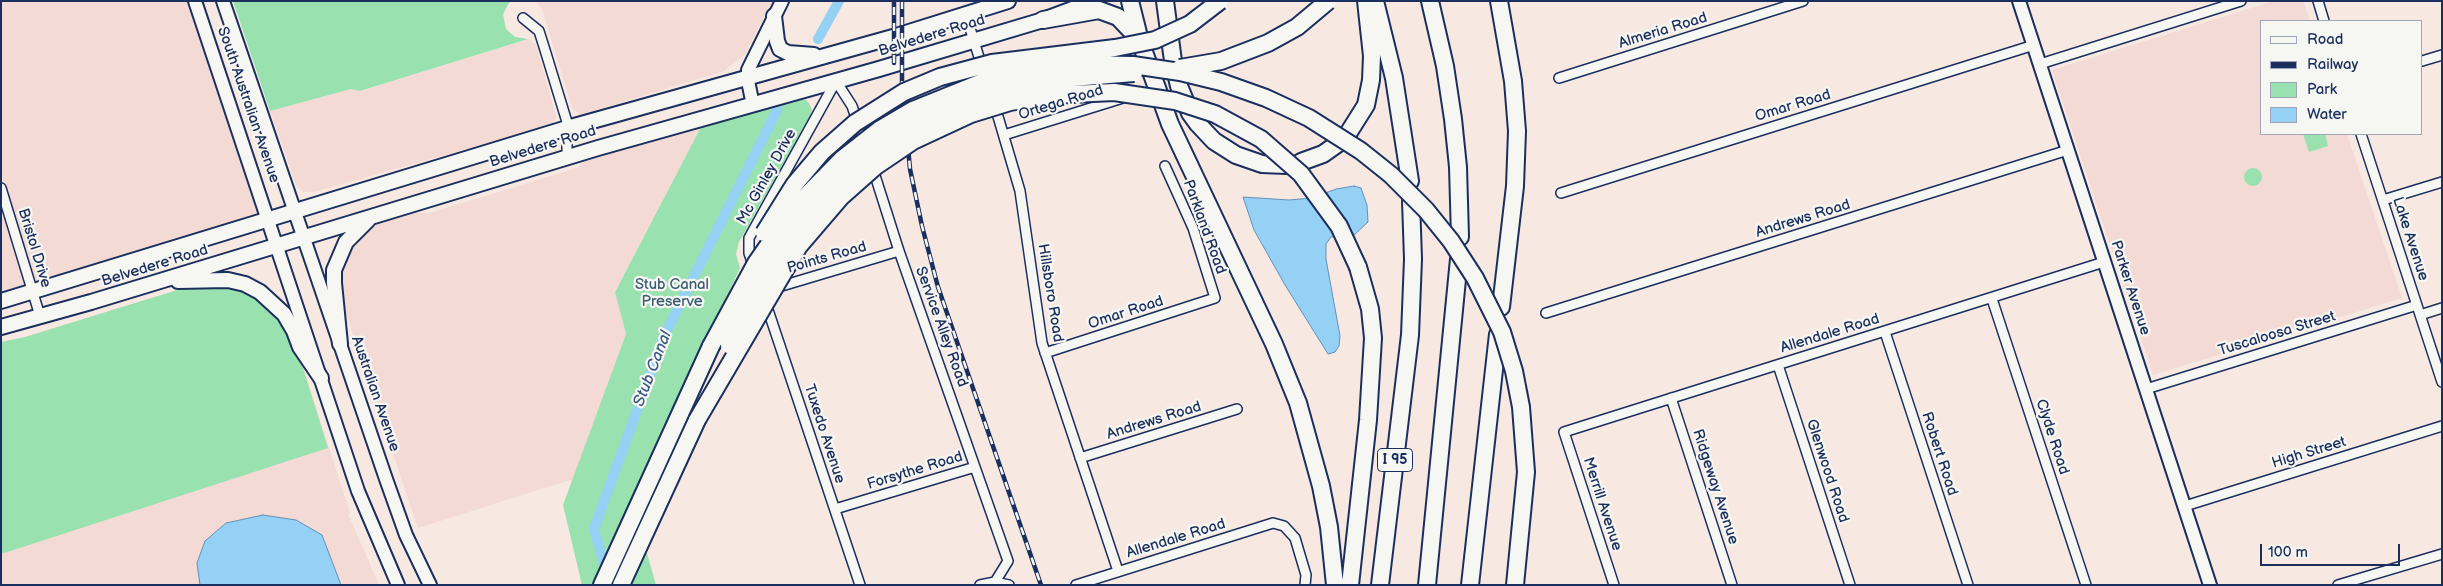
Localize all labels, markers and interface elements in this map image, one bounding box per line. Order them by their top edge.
street label: Almeria Road [1617,9,1709,53]
street label: Belvedere Road [877,11,987,61]
legend [2260,20,2423,135]
street label: South Australian Avenue [213,25,283,185]
text: Road [2307,30,2343,49]
text: Railway [2307,55,2358,74]
text: Park [2307,80,2337,99]
street label: Ortega Road [1017,82,1105,124]
street label: Omar Road [1753,86,1833,126]
text: Water [2307,105,2347,124]
street label: Belvedere Road [488,122,598,172]
street label: Mc Ginley Drive [733,126,801,228]
street label: Parkland Road [1179,177,1229,277]
street label: Lake Avenue [2388,195,2432,283]
street label: Andrews Road [1753,196,1853,242]
street label: Bristol Drive [13,206,55,290]
street label: Points Road [785,238,869,278]
street label: Parker Avenue [2106,238,2154,338]
street label: Belvedere Road [100,241,210,291]
street label: Hillsboro Road [1033,242,1067,344]
street label: Service Alley Road [911,264,971,390]
park label: Stub Canal Preserve [635,276,709,311]
street label: Omar Road [1086,292,1166,334]
street label: Tuscaloosa Street [2216,308,2338,360]
street label: Allendale Road [1778,310,1882,358]
water label: Stub Canal [630,328,676,410]
street label: Australian Avenue [347,334,403,454]
street label: Tuxedo Avenue [799,382,849,486]
street label: Clyde Road [2031,397,2073,477]
street label: Andrews Road [1104,398,1204,444]
street label: Robert Road [1917,410,1961,498]
street label: Glenwood Road [1802,417,1852,525]
street label: Ridgeway Avenue [1688,427,1742,547]
street label: High Street [2270,433,2348,473]
street label: Forsythe Road [865,448,965,494]
road number: I 95 [1378,448,1412,472]
street label: Merrill Avenue [1578,455,1626,553]
street label: Allendale Road [1124,515,1228,563]
scale bar [2263,534,2403,566]
text: 100 m [2268,543,2308,562]

